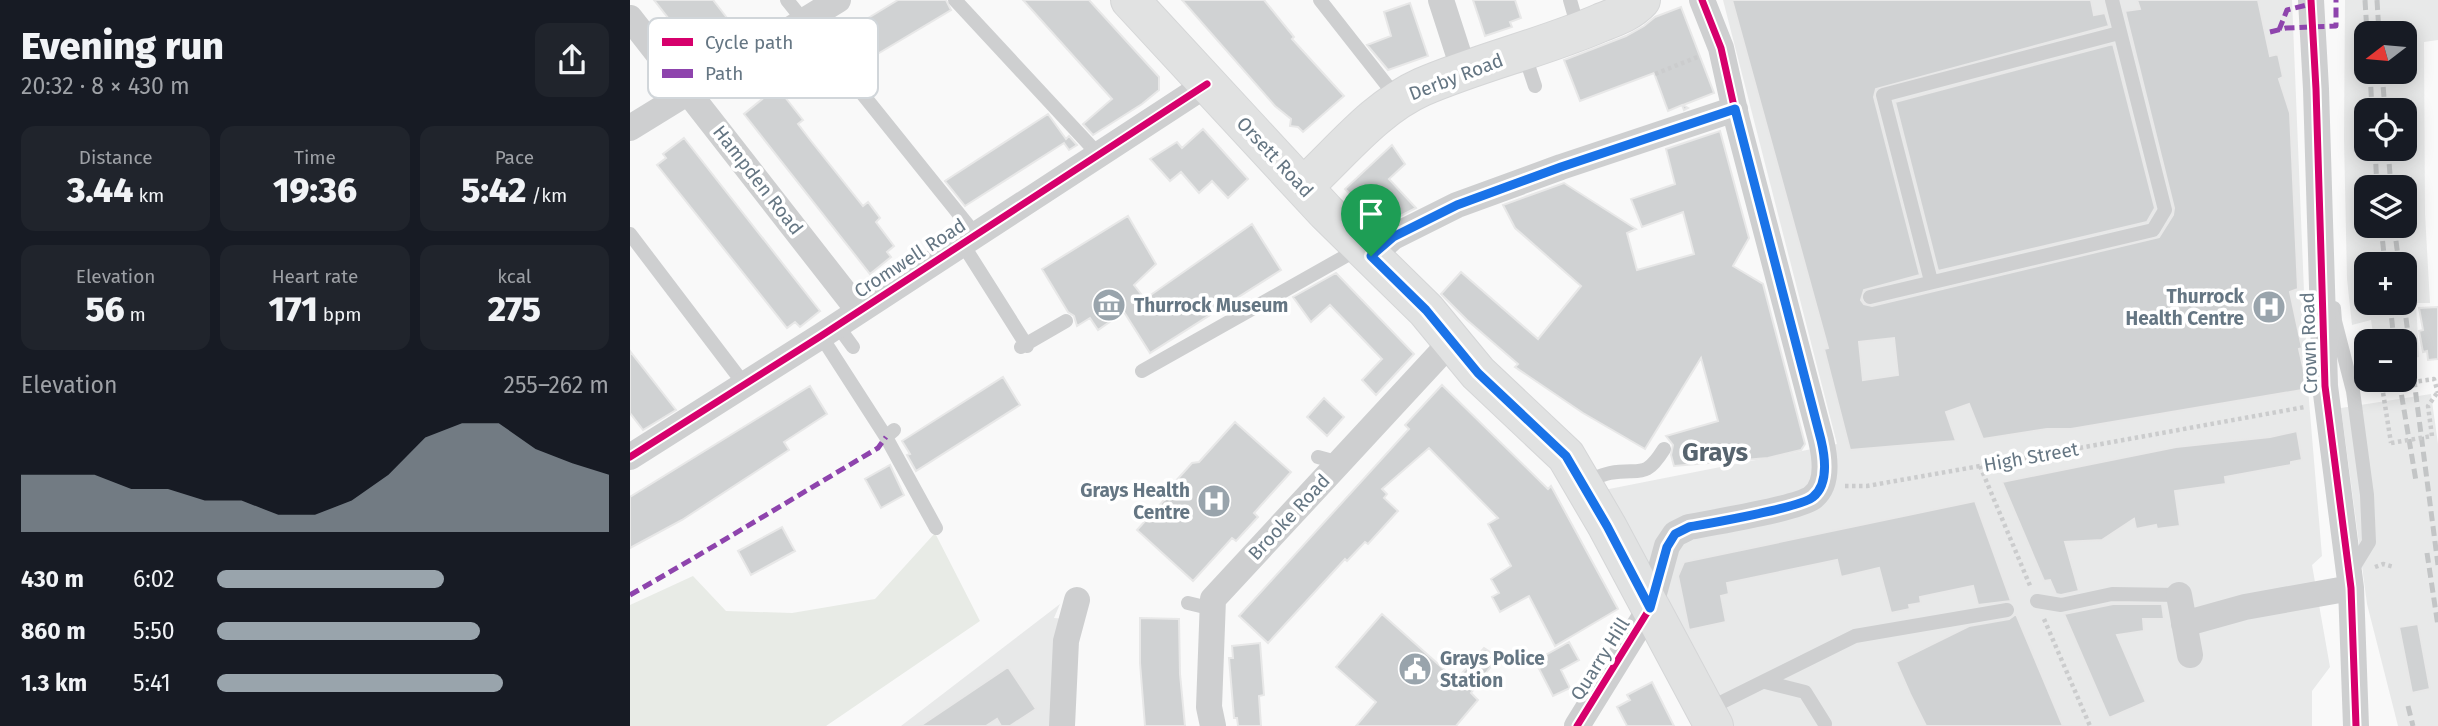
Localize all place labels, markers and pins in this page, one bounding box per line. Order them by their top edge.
pin [1341,184,1401,256]
place label: Thurrock Health Centre [2126,285,2245,330]
museum icon: Thurrock Museum [1090,286,1128,324]
hospital icon: Thurrock Health Centre [2250,288,2288,326]
place label: Thurrock Museum [1134,294,1288,317]
place label: Grays Health Centre [1080,479,1190,524]
hospital icon: Grays Health Centre [1195,482,1233,520]
place label: Grays Police Station [1440,647,1545,692]
public building icon: Grays Police Station [1396,650,1434,688]

